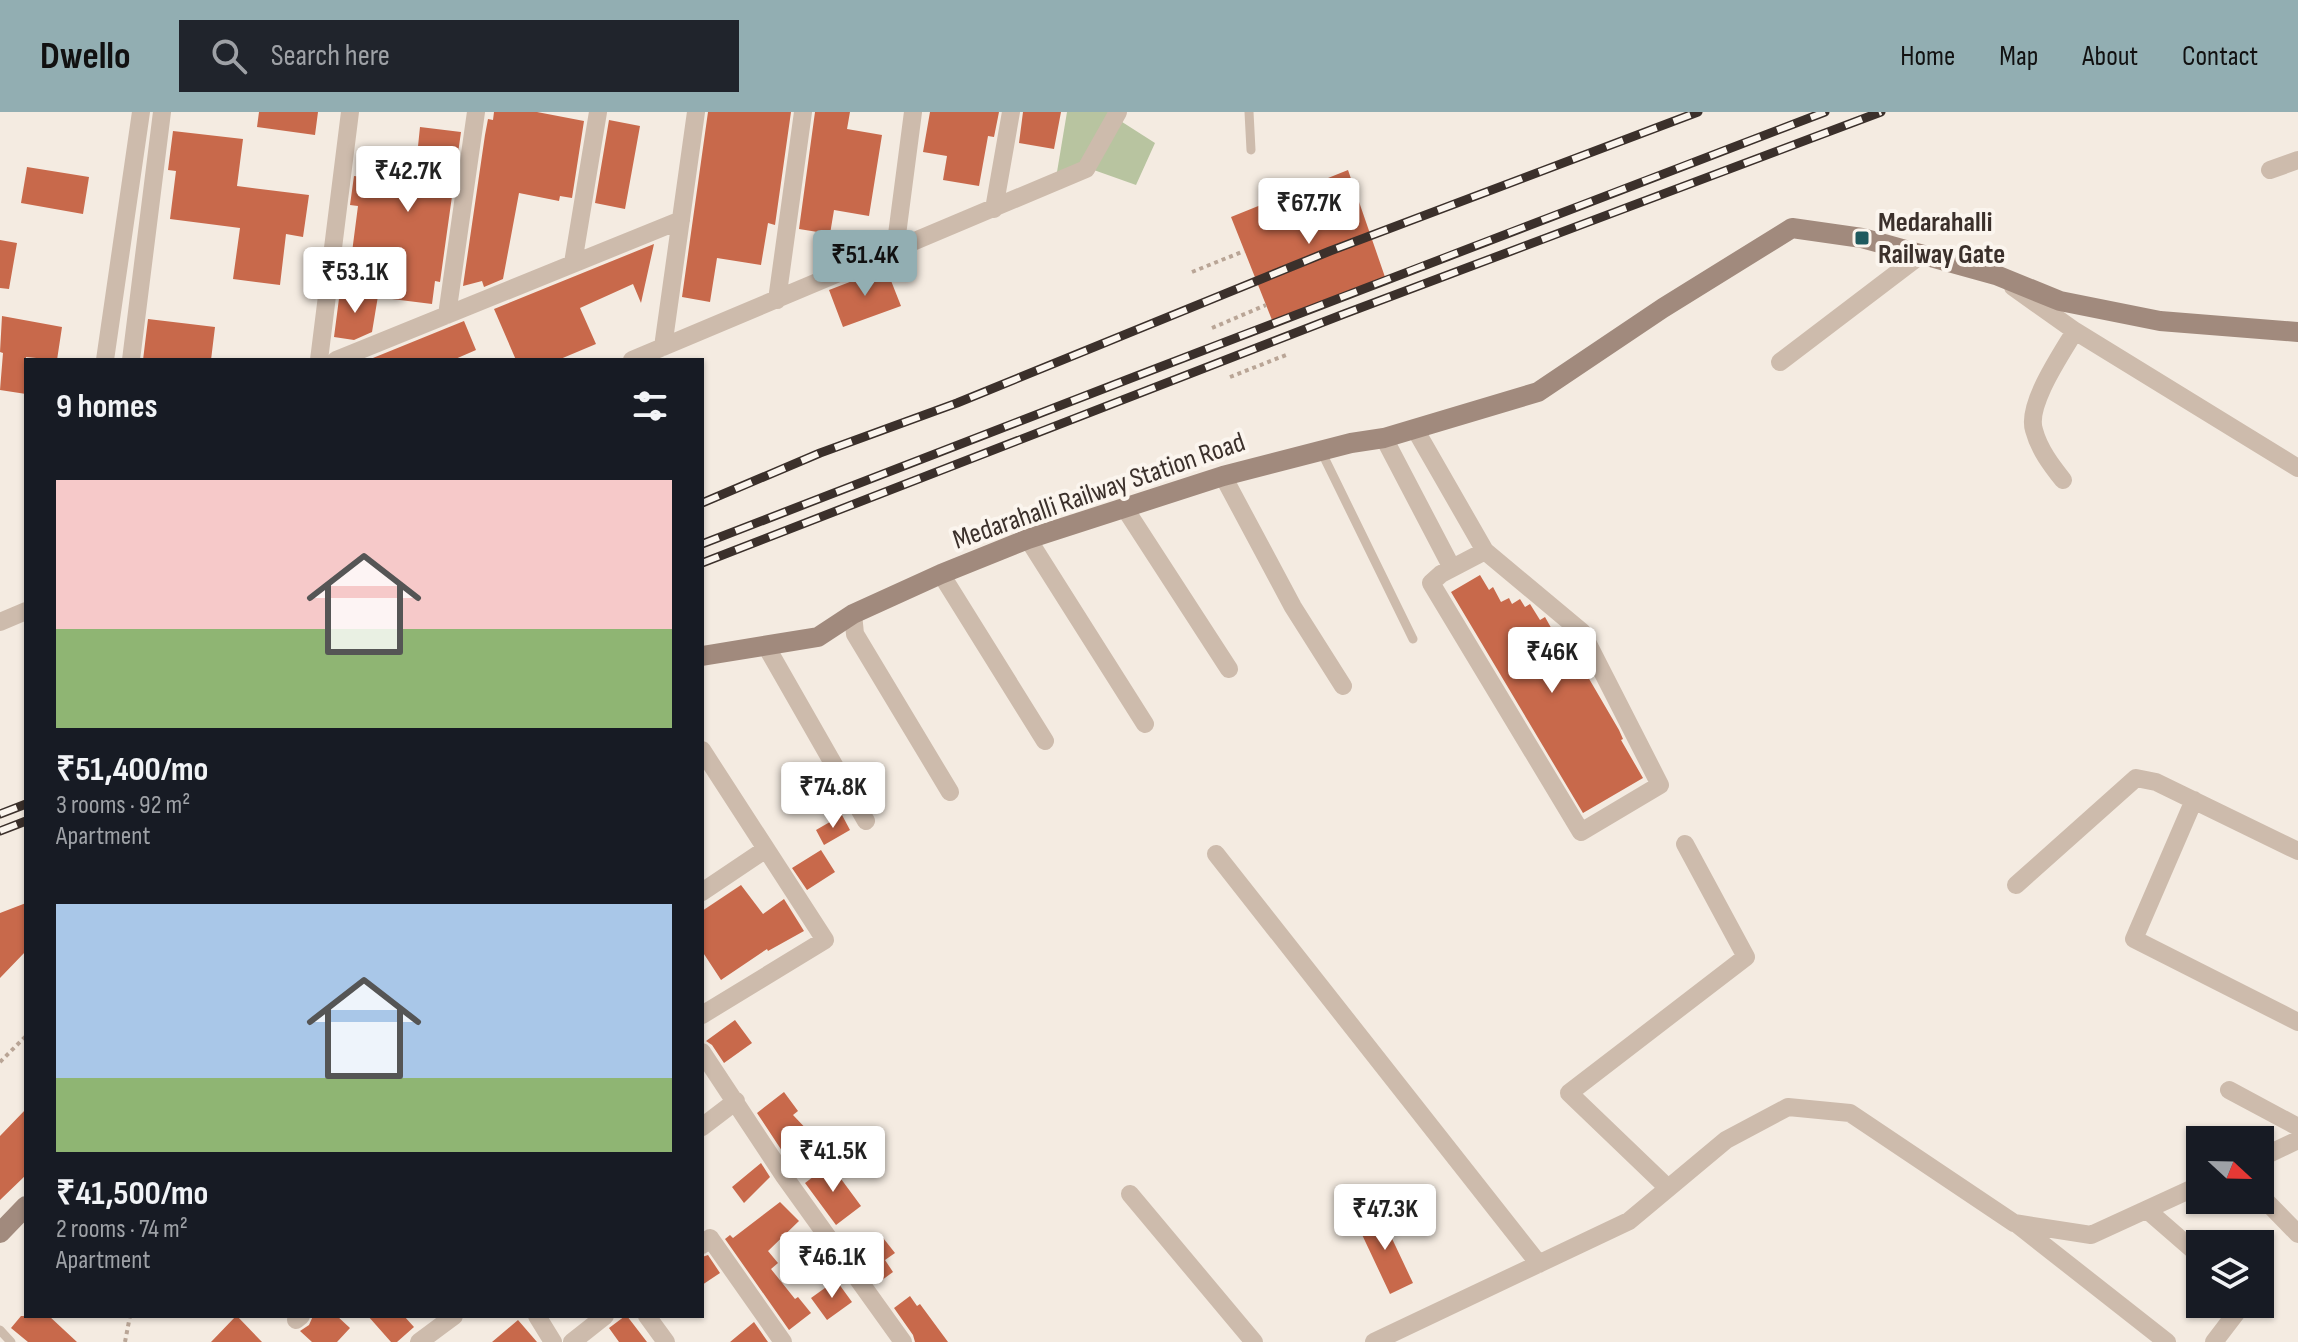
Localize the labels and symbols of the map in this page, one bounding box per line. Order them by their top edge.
pin: ₹42.7K [343,146,473,214]
pin: ₹67.7K [1244,178,1374,246]
place label: Medarahalli Railway Gate [1878,206,2005,271]
marker: Medarahalli Railway Gate [1853,229,1871,247]
pin: ₹51.4K [800,230,930,298]
pin: ₹53.1K [290,247,420,315]
street label: Medarahalli Railway Station Road [949,425,1249,557]
pin: ₹46K [1505,627,1599,695]
pin: ₹74.8K [768,762,898,830]
pin: ₹41.5K [768,1126,898,1194]
north arrow [2186,1126,2274,1214]
pin: ₹47.3K [1320,1184,1450,1252]
pin: ₹46.1K [767,1232,897,1300]

